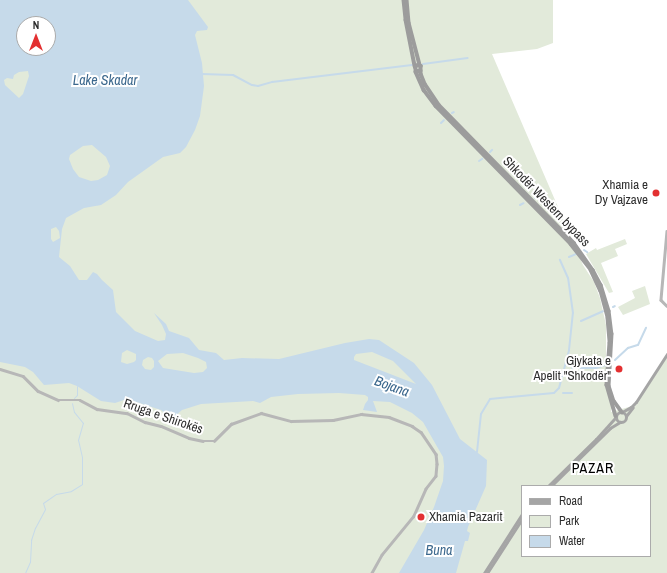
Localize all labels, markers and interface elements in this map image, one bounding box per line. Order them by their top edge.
north arrow [16,16,56,56]
text: N [33,18,39,32]
water label: Lake Skadar [73,72,137,88]
street label: Shkodër Western bypass [499,154,593,250]
place label: Xhamia e Dy Vajzave [595,178,648,209]
marker: Xhamia e Dy Vajzave [651,188,661,198]
place label: Gjykata e Apelit "Shkodër" [534,354,611,385]
marker: Gjykata e Apelit "Shkodër" [614,364,624,374]
water label: Bojana [372,372,412,400]
street label: Rruga e Shirokës [121,396,205,438]
district label: PAZAR [572,460,614,476]
legend [521,485,651,557]
text: Road [559,493,583,509]
place label: Xhamia Pazarit [429,509,502,525]
marker: Xhamia Pazarit [416,512,426,522]
text: Park [559,513,579,529]
text: Water [559,533,585,549]
water label: Buna [426,542,452,558]

